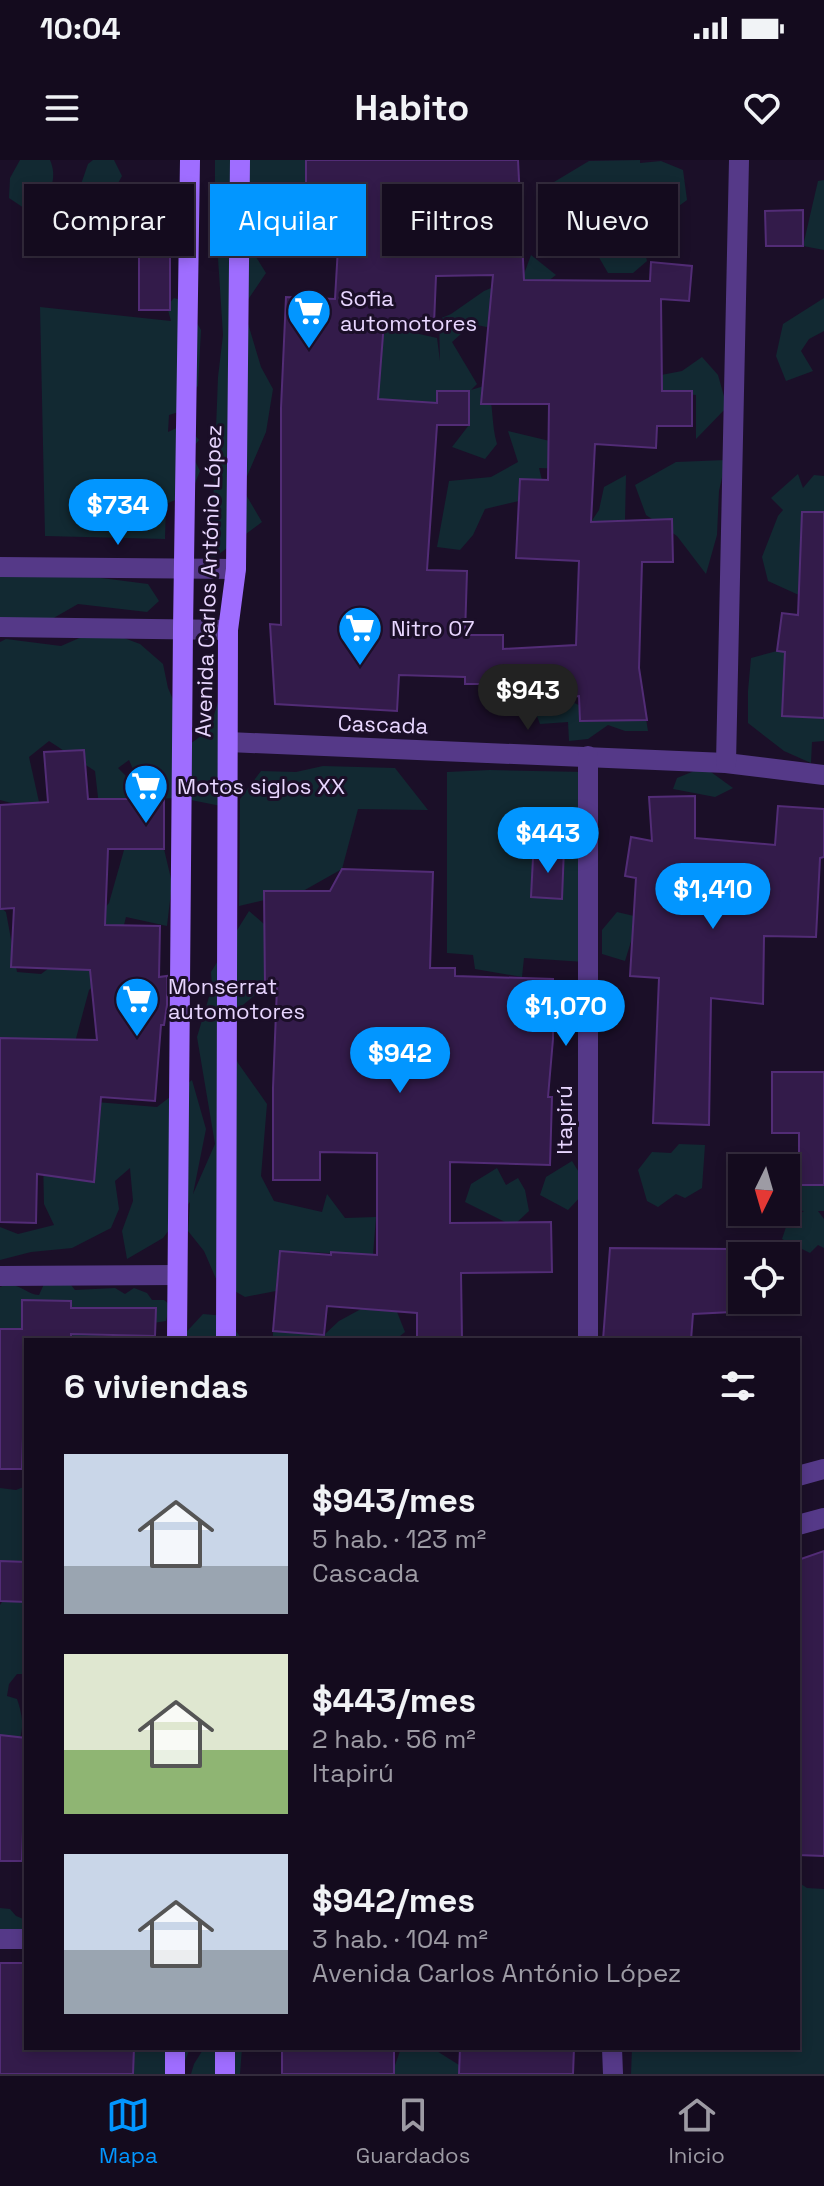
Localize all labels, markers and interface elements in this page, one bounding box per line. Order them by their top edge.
text: 10:04 [40,9,120,48]
text: Habito [355,85,469,131]
icon: menu [40,86,84,130]
icon: heart [740,86,784,130]
chip: Comprar [24,184,194,256]
chip: Alquilar [210,184,366,256]
chip: Filtros [382,184,522,256]
chip: Nuevo [538,184,678,256]
place label: Sofia automotores [340,284,477,337]
supermarket icon: Sofia automotores [285,287,333,350]
street label: Avenida Carlos António López [189,424,227,738]
pin: $734 [71,479,165,547]
text: $734 [87,488,149,522]
supermarket icon: Nitro 07 [336,604,384,667]
place label: Nitro 07 [391,614,474,642]
pin: $943 [481,664,575,732]
text: $943 [496,673,560,707]
street label: Cascada [337,708,429,740]
supermarket icon: Motos siglos XX [122,762,170,825]
place label: Motos siglos XX [177,772,345,800]
pin: $443 [501,807,595,875]
text: $443 [516,816,580,850]
pin: $1,410 [648,863,778,931]
text: $1,410 [673,872,753,906]
place label: Monserrat automotores [168,972,305,1025]
supermarket icon: Monserrat automotores [113,975,161,1038]
pin: $1,070 [501,980,631,1048]
text: $1,070 [525,989,607,1023]
pin: $942 [353,1027,447,1095]
text: $942 [368,1036,432,1070]
street label: Itapirú [550,1085,578,1155]
north arrow [728,1154,800,1226]
map controls [728,1154,800,1314]
button: locate [728,1242,800,1314]
icon: filters [716,1364,760,1408]
text: 6 viviendas [64,1365,249,1408]
text: $943/mes [312,1479,476,1522]
icon: home [128,1486,224,1582]
text: 5 hab. · 123 m² [312,1522,486,1556]
text: Cascada [312,1556,419,1590]
text: $443/mes [312,1679,476,1722]
icon: home [128,1686,224,1782]
text: 2 hab. · 56 m² [312,1722,476,1756]
text: Itapirú [312,1756,394,1790]
text: $942/mes [312,1879,475,1922]
icon: home [128,1886,224,1982]
text: 3 hab. · 104 m² [312,1922,488,1956]
text: Avenida Carlos António López [312,1956,681,1990]
tab: Mapa [99,2093,158,2169]
tab: Guardados [356,2093,470,2169]
tab: Inicio [668,2093,725,2169]

